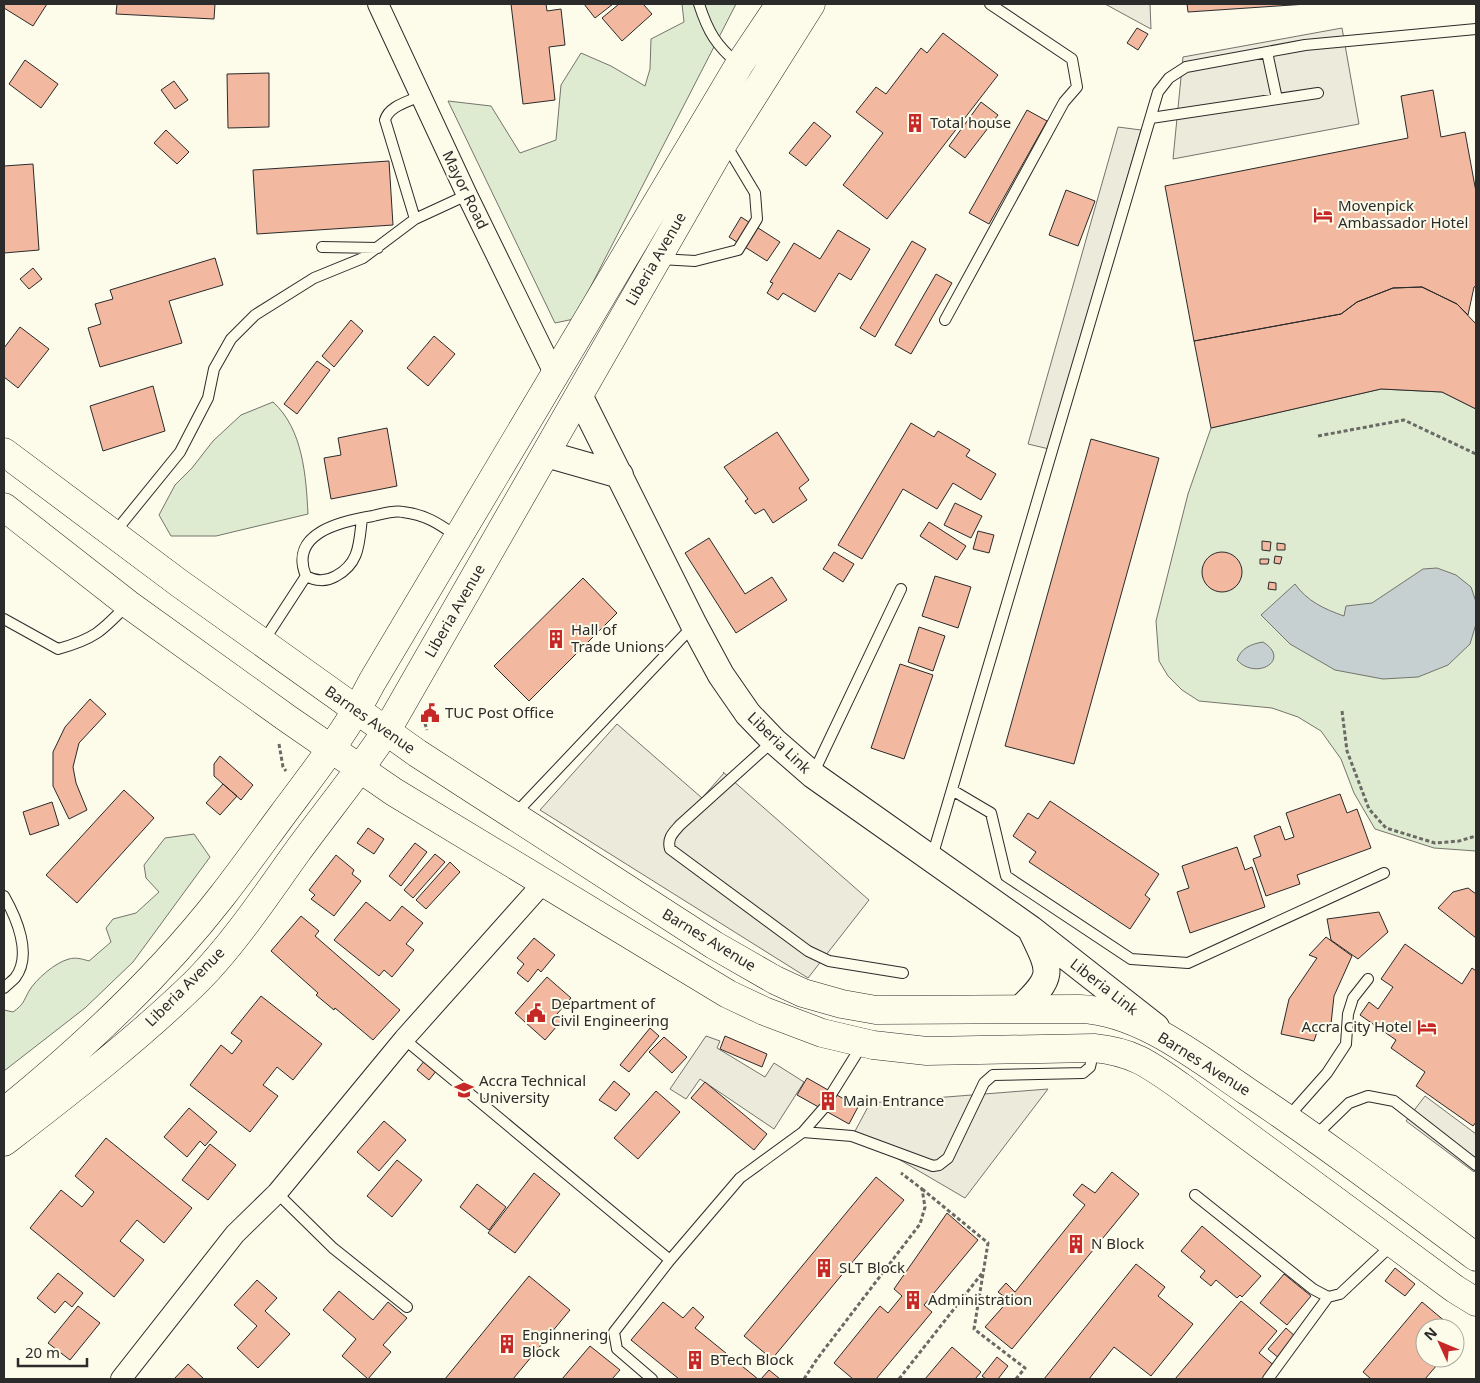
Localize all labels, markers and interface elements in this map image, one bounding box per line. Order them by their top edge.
building icon: Total house [904,112,926,134]
place label: Total house [930,112,1011,132]
street label: Mayor Road [438,147,493,232]
place label: Movenpick Ambassador Hotel [1338,195,1468,232]
hotel icon: Movenpick Ambassador Hotel [1312,204,1334,226]
street label: Liberia Avenue [620,208,690,309]
street label: Liberia Avenue [419,560,489,661]
place label: Hall of Trade Unions [571,619,664,656]
building icon: Hall of Trade Unions [545,628,567,650]
street label: Barnes Avenue [321,681,420,758]
public building icon: TUC Post Office [419,702,441,724]
place label: TUC Post Office [445,702,554,722]
street label: Liberia Link [744,707,816,778]
street label: Barnes Avenue [659,903,760,975]
street label: Liberia Avenue [140,942,228,1030]
street label: Liberia Link [1067,953,1143,1019]
place label: Department of Civil Engineering [551,993,669,1030]
public building icon: Department of Civil Engineering [525,1002,547,1024]
place label: Accra City Hotel [1302,1016,1412,1036]
hotel icon: Accra City Hotel [1416,1016,1438,1038]
street label: Barnes Avenue [1154,1027,1255,1100]
place label: Accra Technical University [479,1070,586,1107]
school or university icon: Accra Technical University [453,1079,475,1101]
building icon: Main Entrance [817,1090,839,1112]
place label: Main Entrance [843,1090,944,1110]
building icon: N Block [1065,1233,1087,1255]
place label: N Block [1091,1233,1144,1253]
building icon: SLT Block [813,1257,835,1279]
place label: SLT Block [839,1257,905,1277]
building icon: Administration [902,1289,924,1311]
place label: Administration [928,1289,1032,1309]
north arrow [1415,1318,1465,1368]
text: N [1419,1323,1441,1344]
place label: Enginnering Block [522,1324,608,1361]
building icon: Enginnering Block [496,1333,518,1355]
scale bar [18,1336,86,1368]
text: 20 m [25,1342,60,1362]
building icon: BTech Block [684,1349,706,1371]
place label: BTech Block [710,1349,794,1369]

